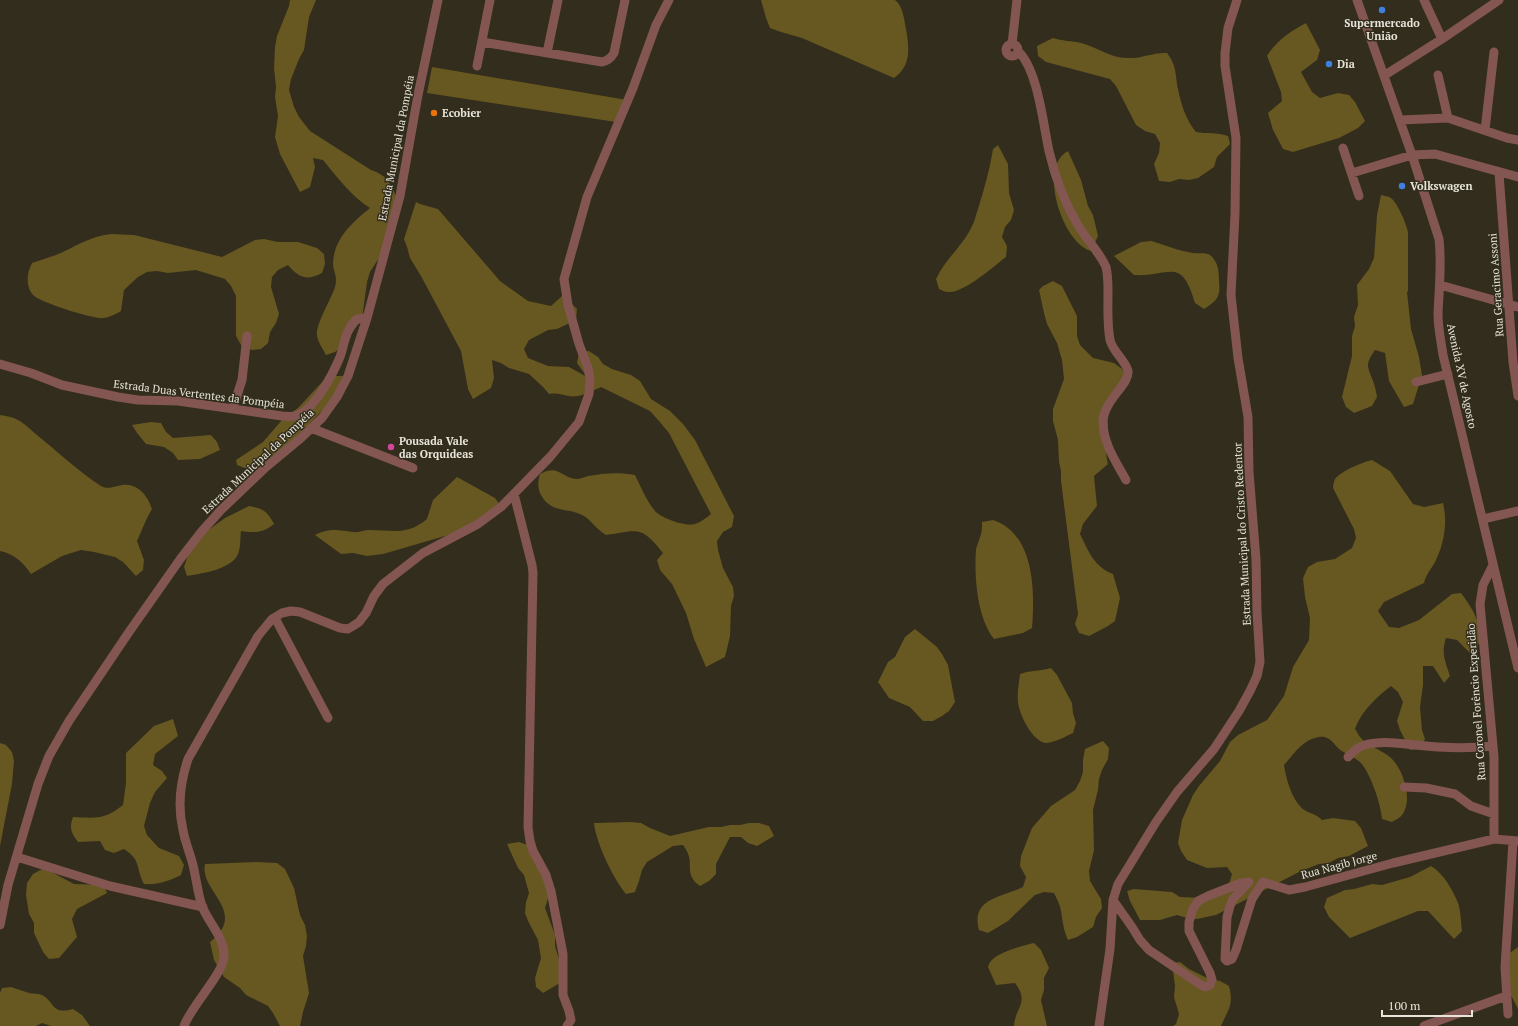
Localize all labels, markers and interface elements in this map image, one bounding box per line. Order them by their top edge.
marker: Supermercado União [1377,5,1387,15]
place label: Supermercado União [1344,16,1420,43]
place label: Dia [1337,57,1355,71]
marker: Dia [1324,59,1334,69]
street label: Estrada Municipal da Pompéia [375,74,417,222]
place label: Ecobier [442,106,481,120]
marker: Ecobier [429,108,439,118]
place label: Volkswagen [1410,179,1473,193]
marker: Volkswagen [1397,181,1407,191]
street label: Rua Geracimo Assoni [1485,233,1507,337]
street label: Avenida XV de Agosto [1444,322,1480,430]
street label: Estrada Duas Vertentes da Pompéia [113,377,286,412]
street label: Estrada Municipal da Pompéia [199,405,317,517]
place label: Pousada Vale das Orquideas [399,434,473,461]
street label: Estrada Municipal do Cristo Redentor [1230,441,1254,626]
marker: Pousada Vale das Orquideas [386,442,396,452]
street label: Rua Coronel Forêncio Experidão [1464,623,1488,781]
street label: Rua Nagib Jorge [1299,848,1379,882]
scale bar [1382,992,1472,1018]
text: 100 m [1388,998,1421,1013]

